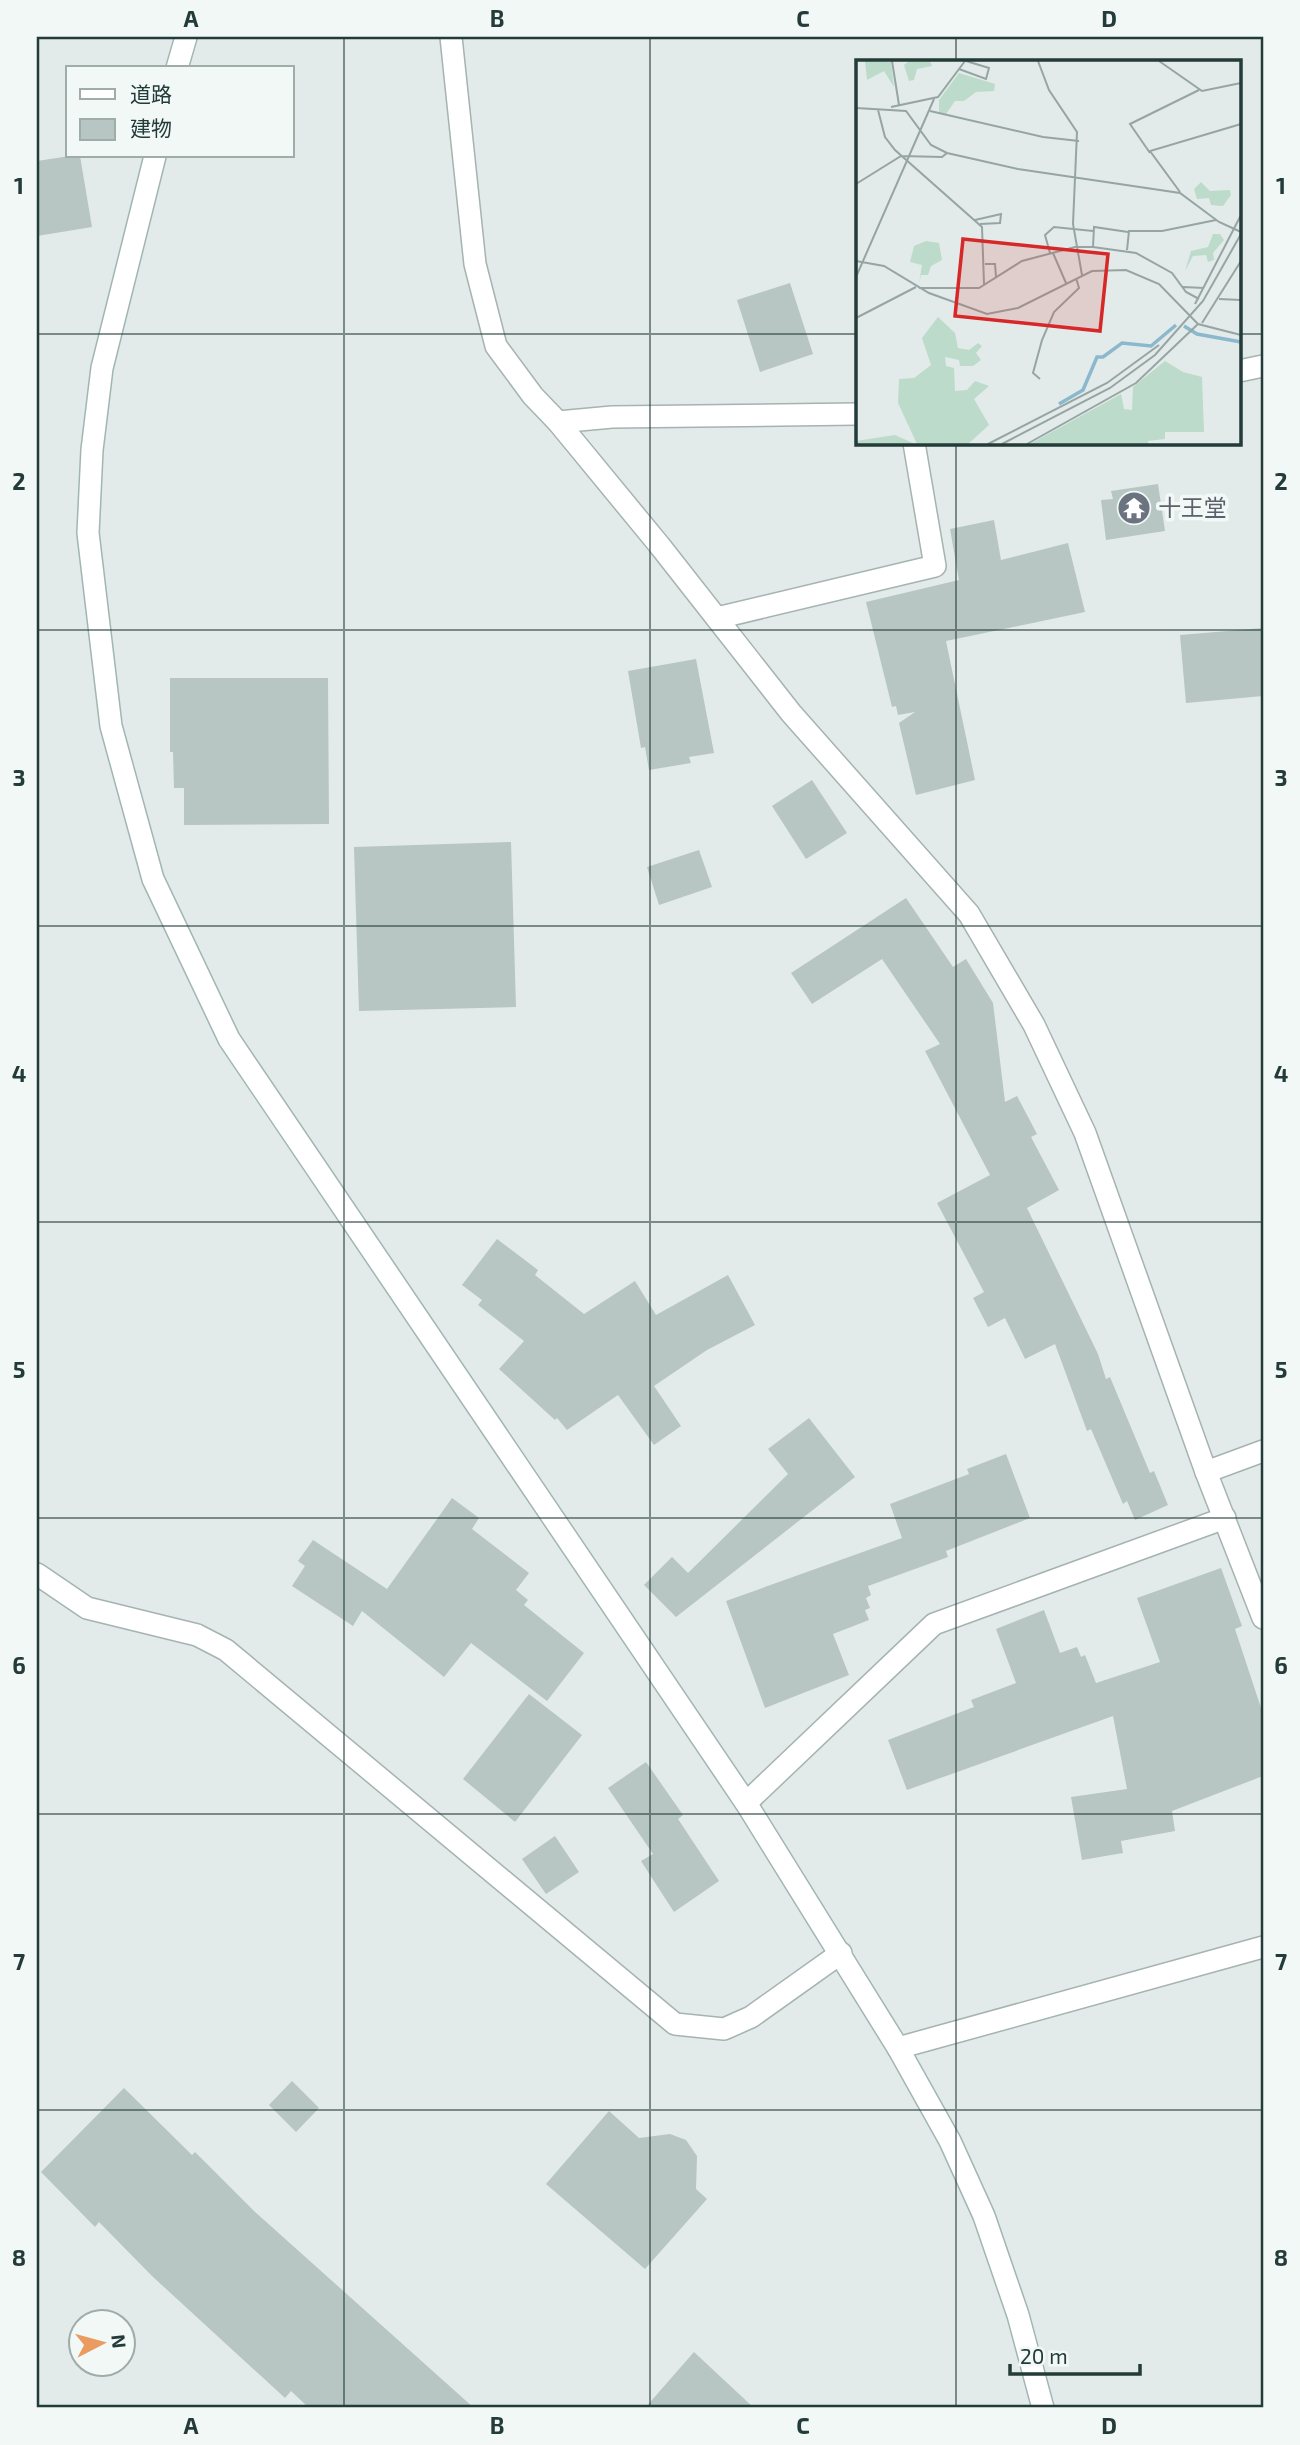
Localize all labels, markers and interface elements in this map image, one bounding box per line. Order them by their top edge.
text: A [183,4,199,32]
text: B [490,4,504,32]
text: C [796,4,810,32]
text: D [1101,4,1117,32]
inset map [856,60,1240,444]
legend [66,66,294,158]
text: 道路 [130,81,172,106]
text: 建物 [130,115,172,140]
text: 1 [14,171,24,199]
text: 1 [1276,171,1286,199]
text: 2 [12,467,26,495]
text: 2 [1274,467,1288,495]
temple icon: 十王堂 [1115,489,1153,527]
place label: 十王堂 [1158,493,1227,521]
text: 3 [12,763,26,791]
text: 3 [1274,763,1288,791]
text: 4 [12,1059,26,1087]
text: 4 [1274,1059,1288,1087]
text: 5 [13,1355,25,1383]
text: 5 [1275,1355,1287,1383]
text: 6 [12,1651,26,1679]
text: 6 [1274,1651,1288,1679]
text: 7 [13,1947,25,1975]
text: 7 [1275,1947,1287,1975]
text: 8 [12,2243,26,2271]
text: 8 [1274,2243,1288,2271]
north arrow [66,2308,136,2378]
text: N [107,2333,132,2349]
scale bar [1010,2333,1139,2377]
text: 20 m [1020,2343,1068,2368]
text: A [183,2411,199,2439]
text: B [490,2411,504,2439]
text: C [796,2411,810,2439]
text: D [1101,2411,1117,2439]

